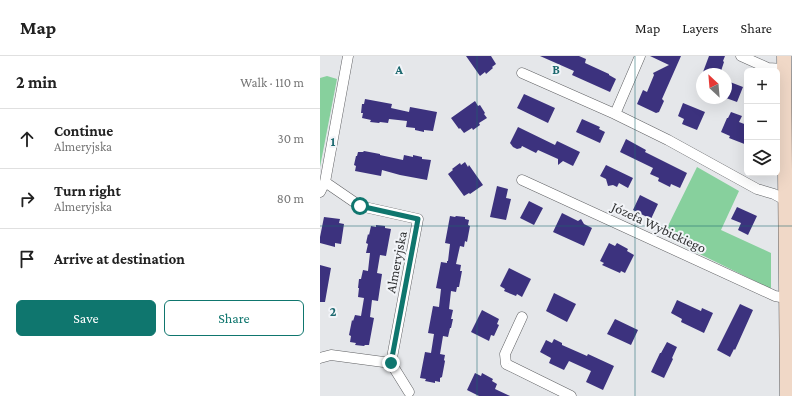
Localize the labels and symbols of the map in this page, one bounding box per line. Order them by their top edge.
text: A [394,62,403,77]
text: B [552,62,560,77]
north arrow [696,68,732,104]
text: 1 [331,134,336,149]
route start [351,197,369,215]
street label: Józefa Wybickiego [607,197,709,256]
street label: Almeryjska [382,229,411,294]
text: 2 [330,304,337,319]
route end [382,354,400,372]

